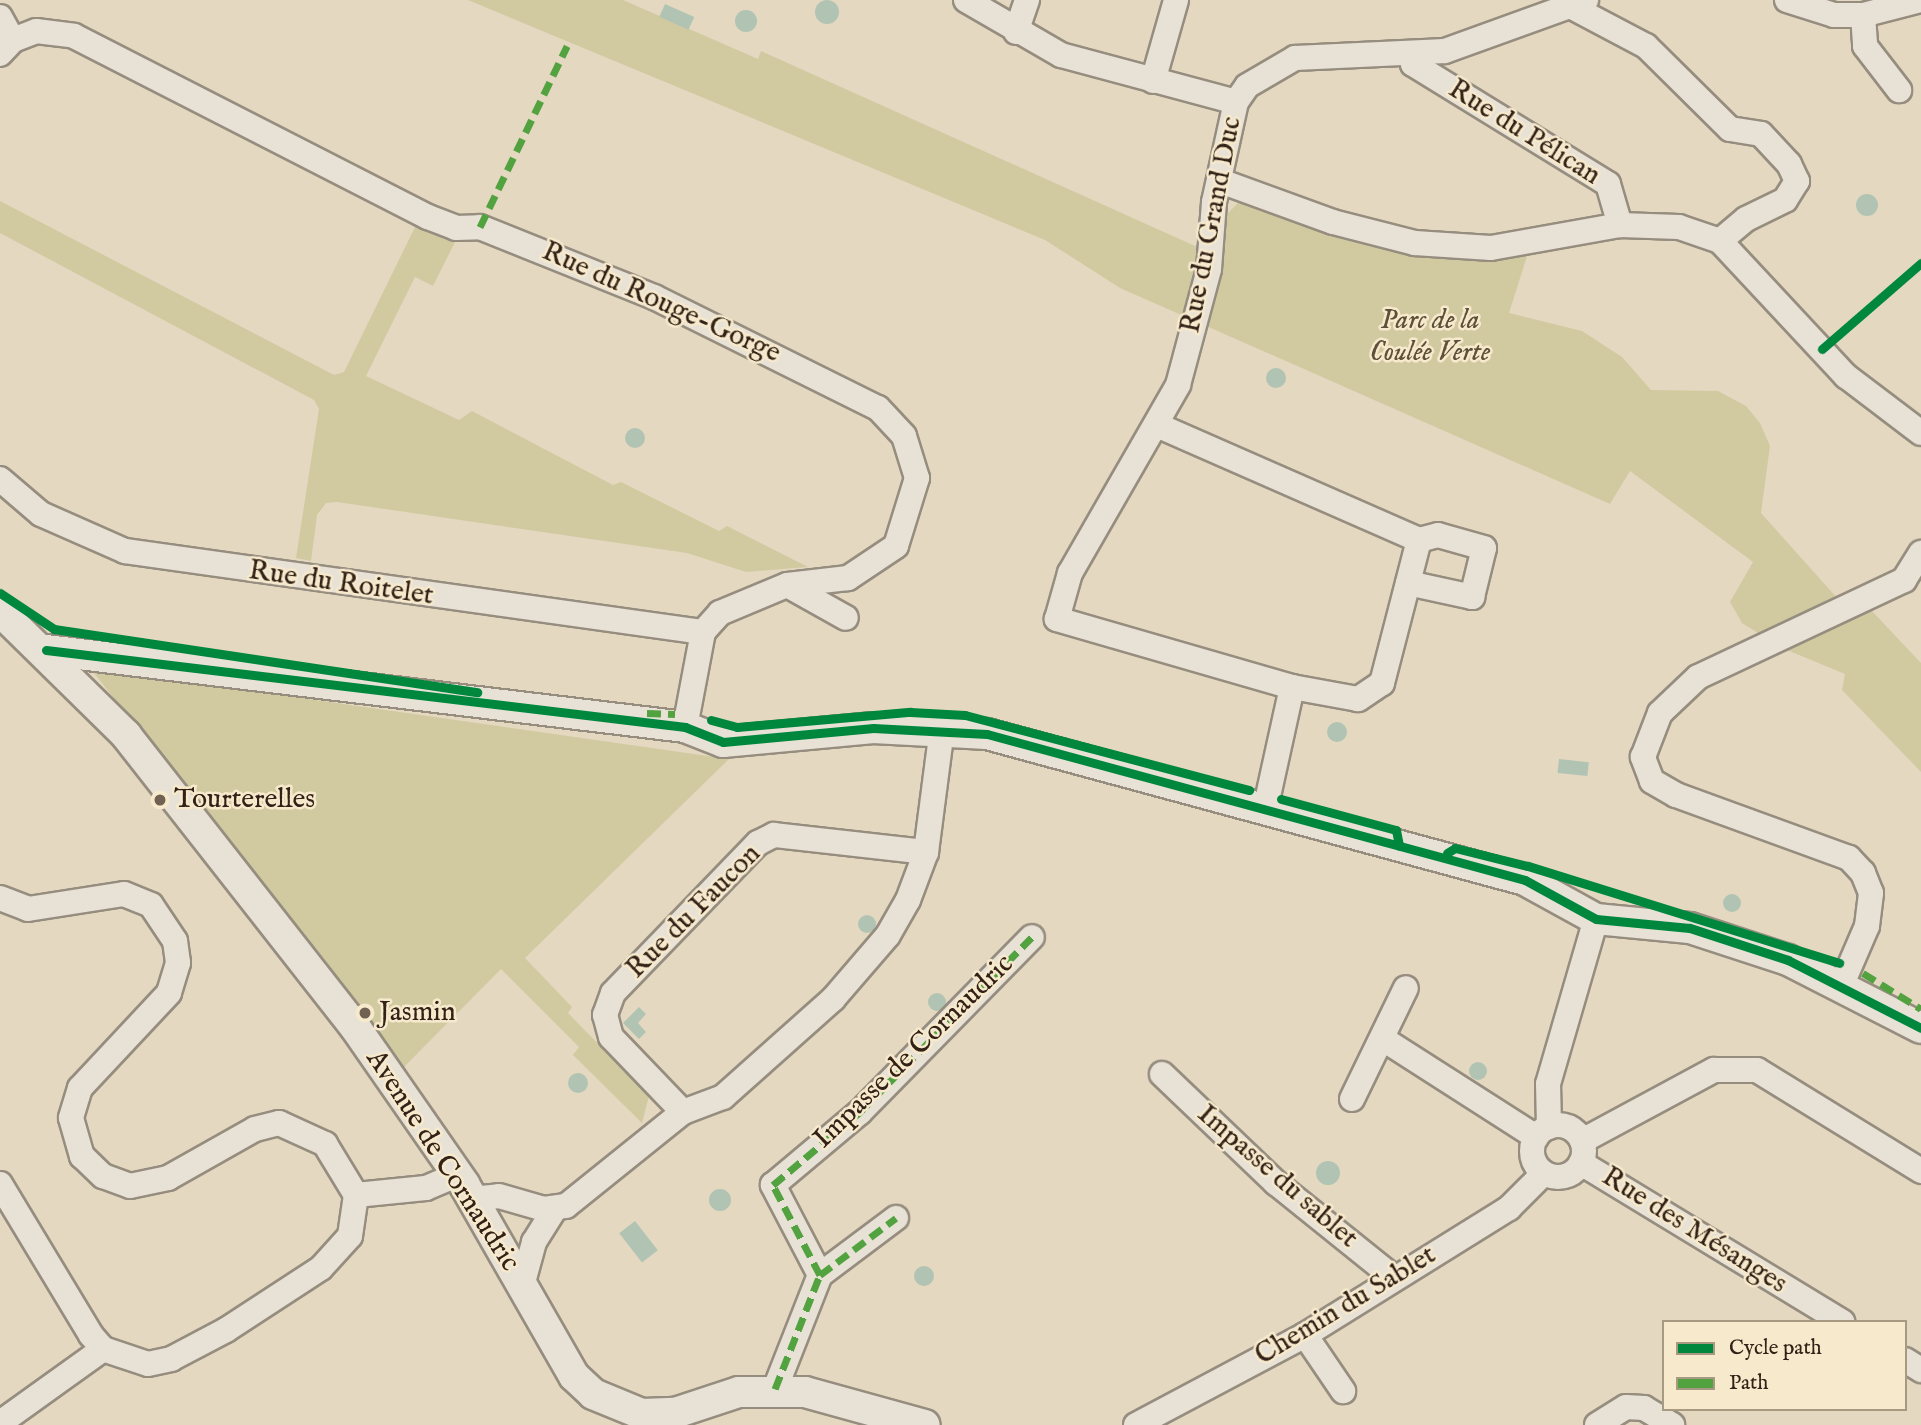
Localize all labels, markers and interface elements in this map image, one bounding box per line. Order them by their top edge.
street label: Rue du Pélican [1442,73,1606,193]
street label: Rue du Grand Duc [1175,114,1249,336]
street label: Rue du Rouge-Gorge [537,235,785,371]
park label: Parc de la Coulée Verte [1370,304,1490,370]
street label: Rue du Roitelet [246,554,436,614]
place label: Tourterelles [174,783,315,817]
marker: Tourterelles [152,792,168,808]
street label: Rue du Faucon [620,838,768,986]
street label: Impasse de Cornaudric [807,948,1021,1156]
place label: Jasmin [379,996,456,1030]
marker: Jasmin [357,1005,373,1021]
street label: Avenue de Cornaudric [358,1044,526,1278]
street label: Impasse du sablet [1190,1098,1364,1256]
street label: Rue des Mésanges [1595,1161,1793,1301]
street label: Chemin du Sablet [1250,1239,1442,1373]
legend [1662,1320,1907,1411]
text: Cycle path [1729,1335,1822,1362]
text: Path [1729,1370,1768,1397]

